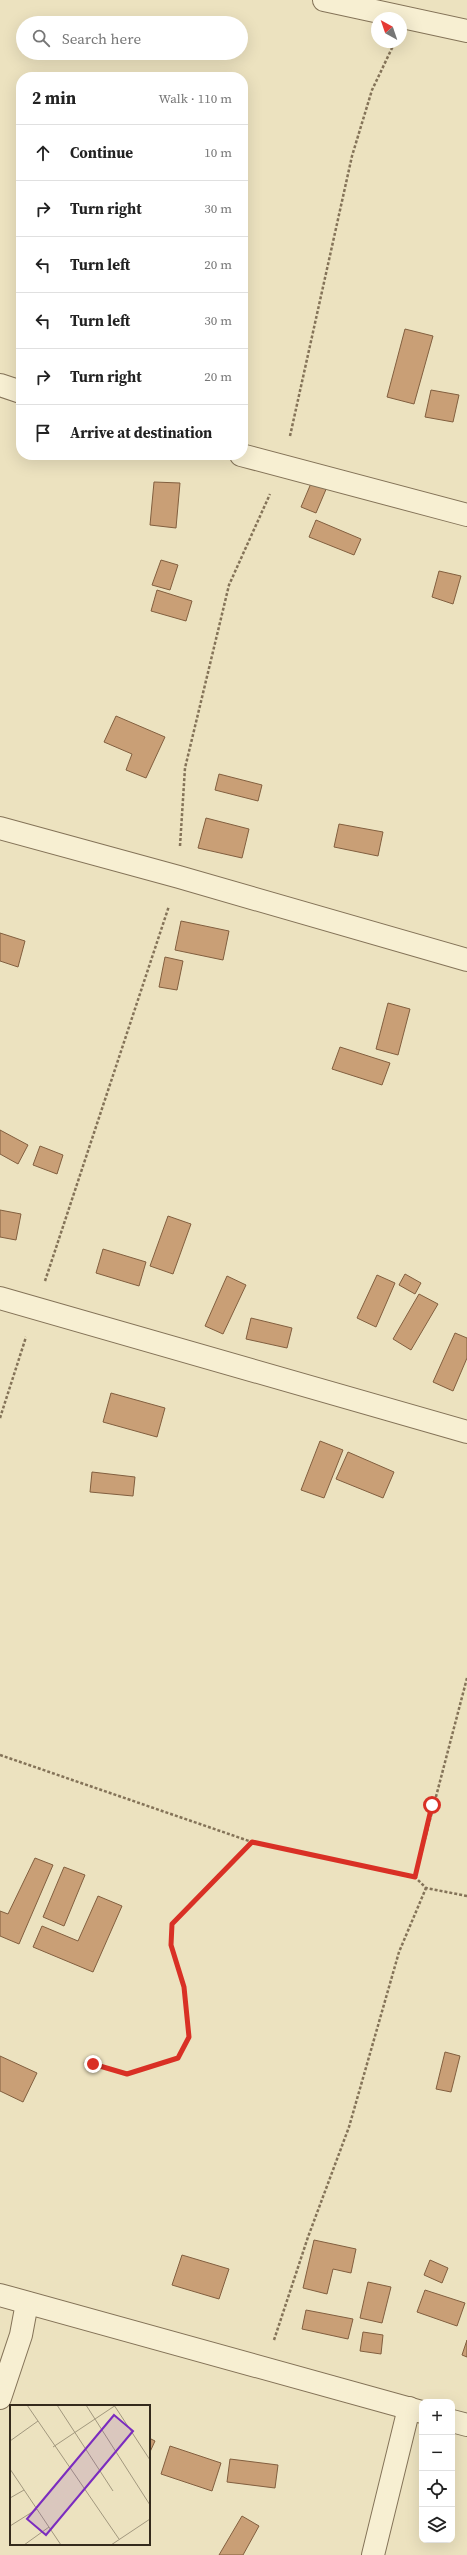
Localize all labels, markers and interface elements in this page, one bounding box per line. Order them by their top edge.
north arrow [371,12,407,48]
search box [16,16,248,60]
icon: search [30,27,52,49]
text: Search here [62,28,141,49]
text: 2 min [32,86,76,110]
text: Walk · 110 m [159,90,232,107]
icon: ahead [32,142,54,164]
text: Continue [70,142,133,163]
text: 10 m [204,144,232,161]
icon: right [32,198,54,220]
text: Turn right [70,198,142,219]
text: 30 m [204,200,232,217]
icon: left [32,254,54,276]
text: Turn left [70,254,130,275]
text: 20 m [204,256,232,273]
icon: left [32,310,54,332]
text: Turn left [70,310,130,331]
text: 30 m [204,312,232,329]
icon: right [32,366,54,388]
text: Turn right [70,366,142,387]
text: 20 m [204,368,232,385]
icon: arrive [32,422,54,444]
text: Arrive at destination [70,422,212,443]
route start [423,1796,441,1814]
route end [84,2055,102,2073]
map controls [419,2399,455,2543]
button: + [419,2399,455,2435]
inset map [10,2405,150,2545]
button: − [419,2435,455,2471]
button: locate [419,2471,455,2507]
button: layers [419,2507,455,2543]

